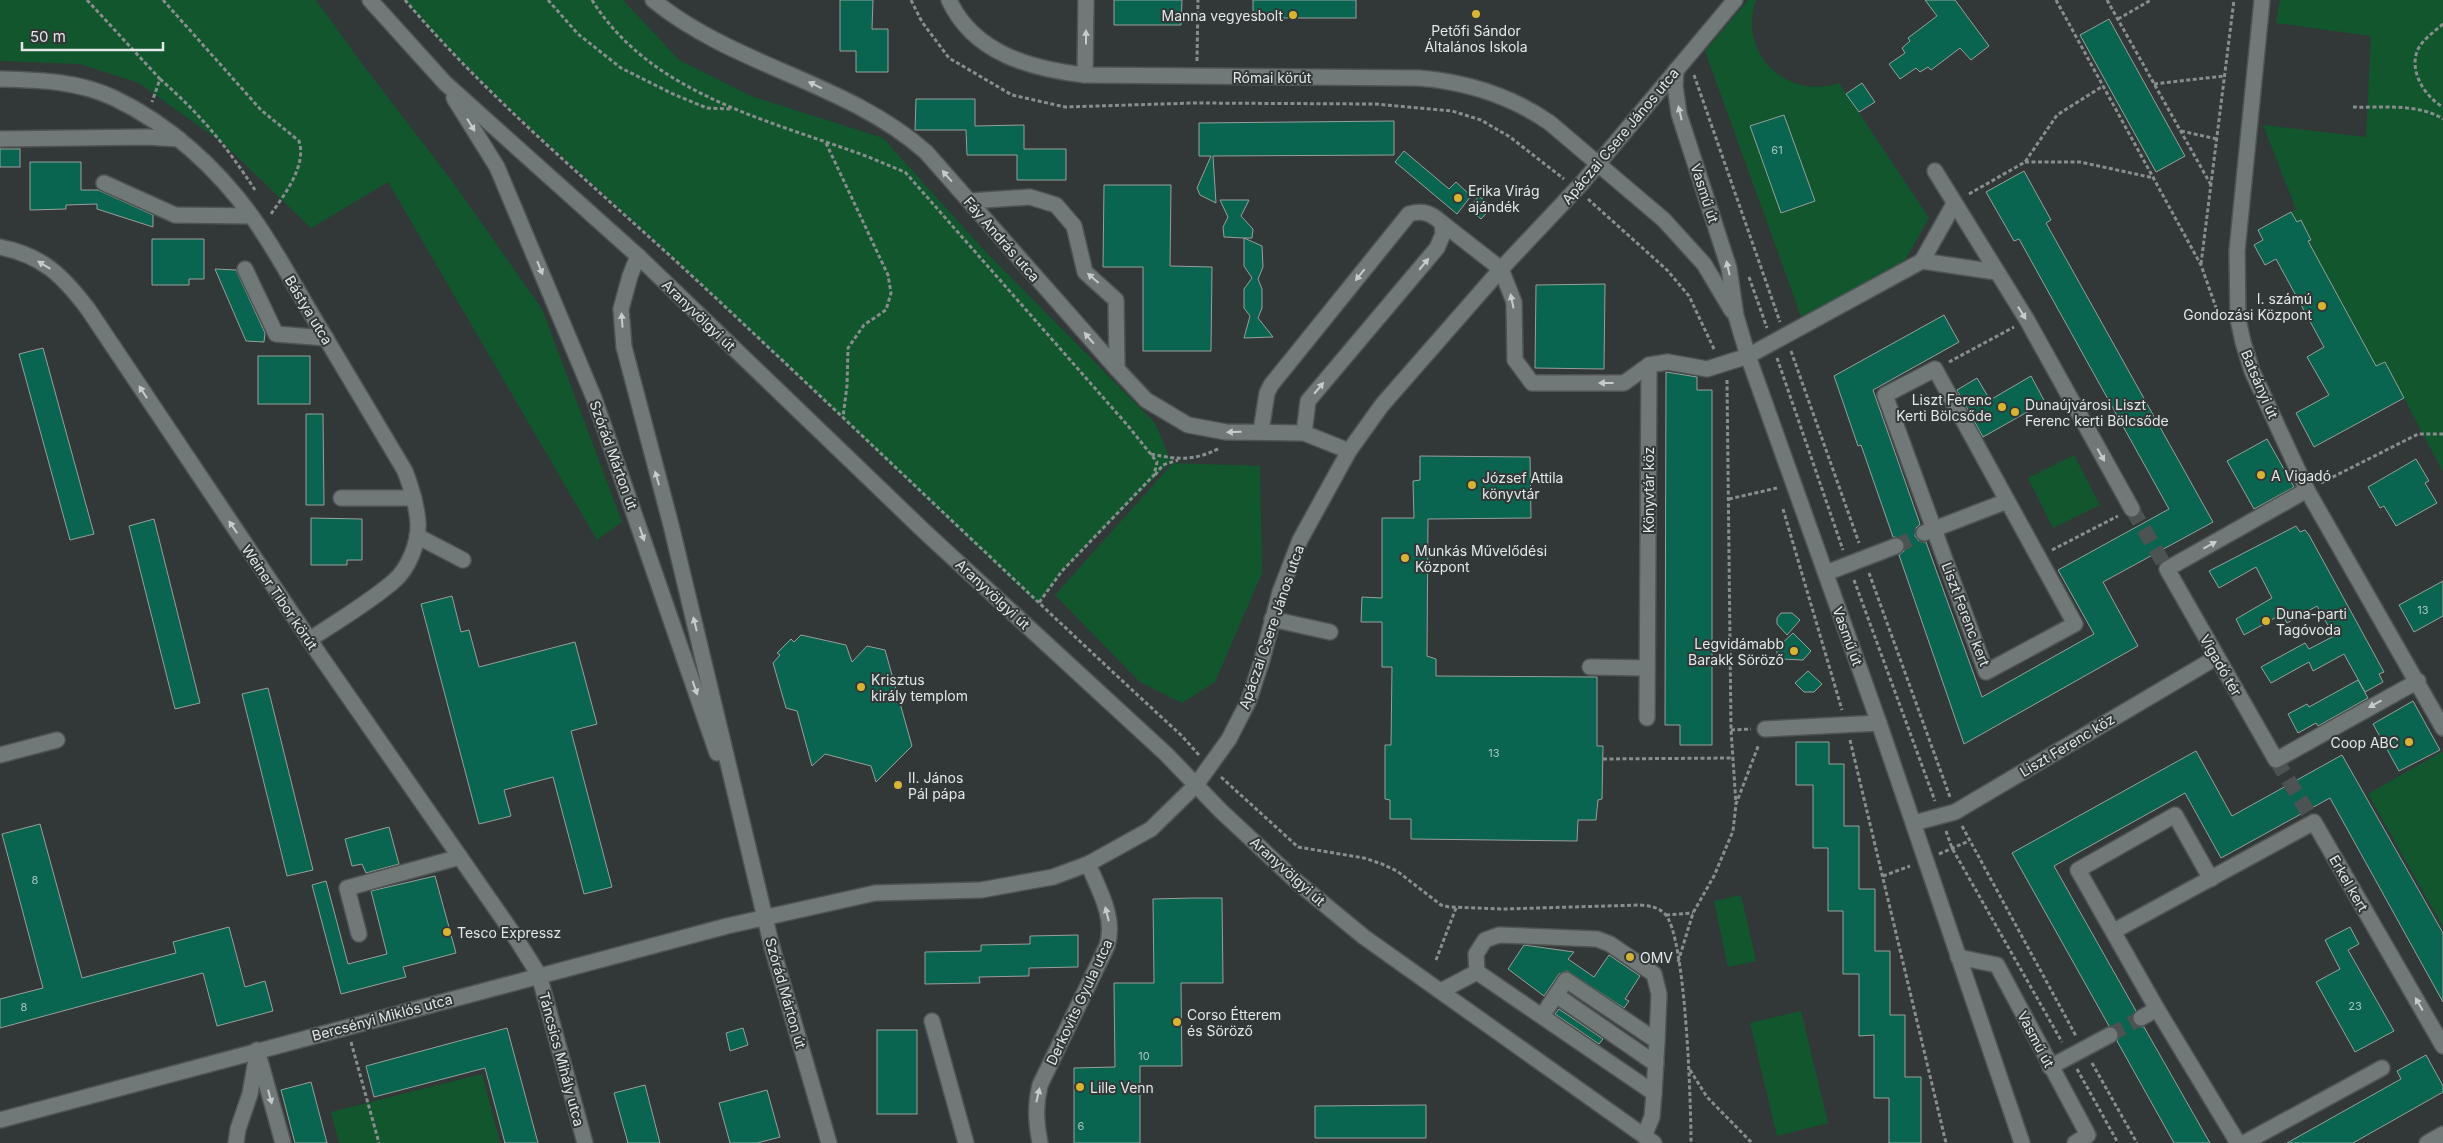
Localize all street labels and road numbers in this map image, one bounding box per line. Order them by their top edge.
street label: Apáczai Csere János utca [1558,64,1682,208]
street label: Római körút [1233,69,1312,86]
street label: Vasmű út [1687,161,1723,225]
street label: Fáy András utca [960,193,1044,285]
street label: Bástya utca [282,272,336,348]
street label: Aranyvölgyi út [659,276,739,354]
street label: Batsányi út [2238,347,2282,421]
street label: Szórád Márton út [586,398,642,512]
street label: Könyvtár köz [1640,447,1657,533]
street label: Weiner Tibor körút [239,541,322,653]
street label: Apáczai Csere János utca [1235,543,1307,711]
street label: Aranyvölgyi út [953,555,1034,633]
street label: Liszt Ferenc kert [1938,560,1994,669]
street label: Vasmű út [1829,604,1867,668]
street label: Vigadó tér [2197,631,2245,699]
street label: Liszt Ferenc köz [2017,710,2117,780]
street label: Aranyvölgyi út [1247,833,1329,909]
street label: Erkel kert [2326,852,2372,915]
street label: Szórád Márton út [762,936,810,1051]
street label: Derkovits Gyula utca [1042,936,1116,1068]
street label: Bercsényi Miklós utca [310,990,454,1044]
street label: Táncsics Mihály utca [536,990,588,1128]
street label: Vasmű út [2014,1008,2058,1071]

